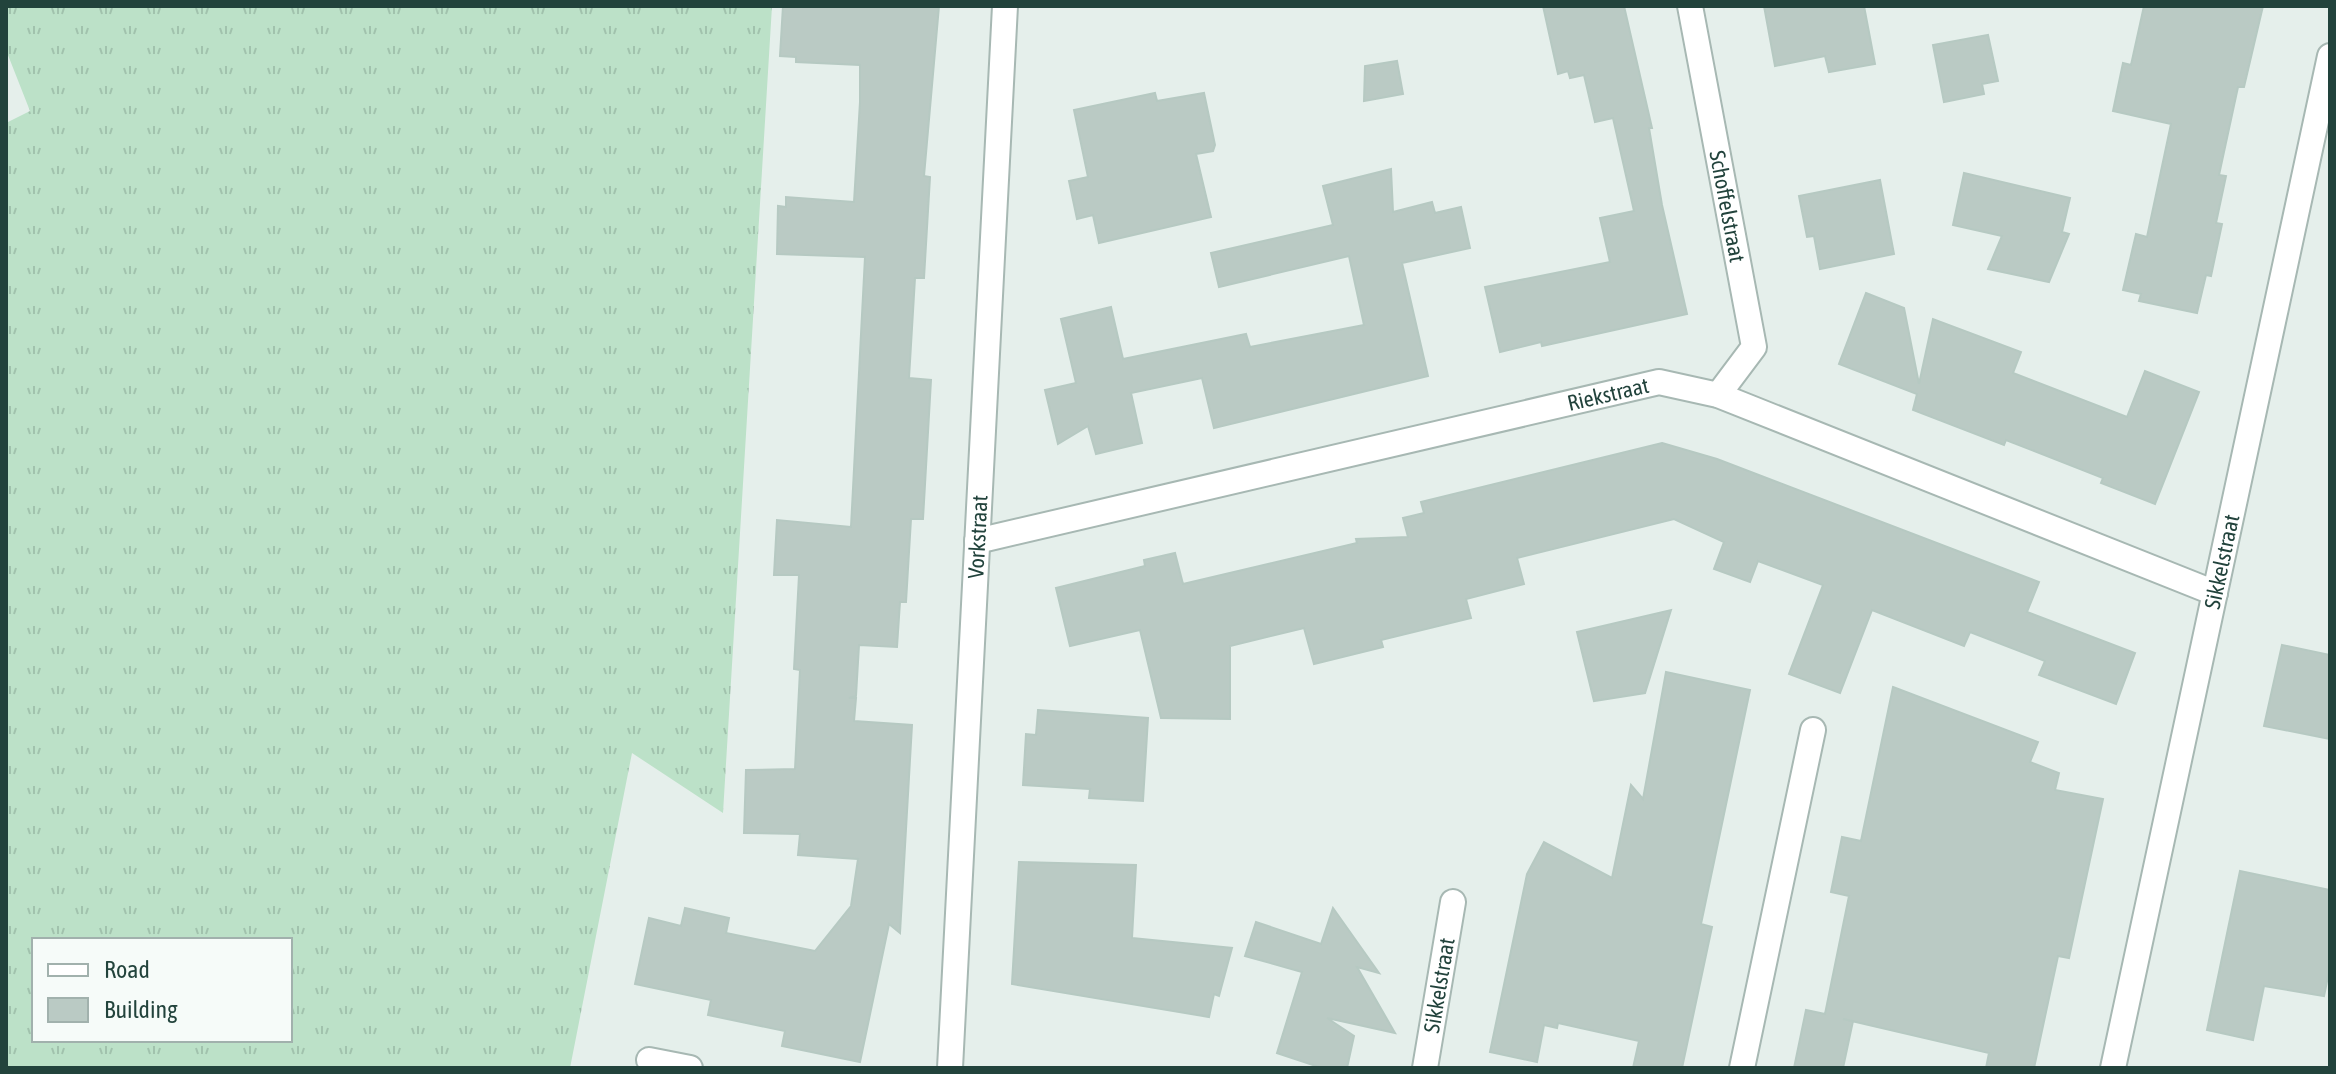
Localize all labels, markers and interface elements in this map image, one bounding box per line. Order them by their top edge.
street label: Schoffelstraat [1704,148,1751,265]
street label: Riekstraat [1565,372,1651,416]
street label: Vorkstraat [962,494,993,579]
street label: Sikkelstraat [2199,512,2244,611]
street label: Sikkelstraat [1418,936,1460,1035]
legend [32,938,292,1042]
text: Road [104,956,150,983]
text: Building [104,996,178,1023]

